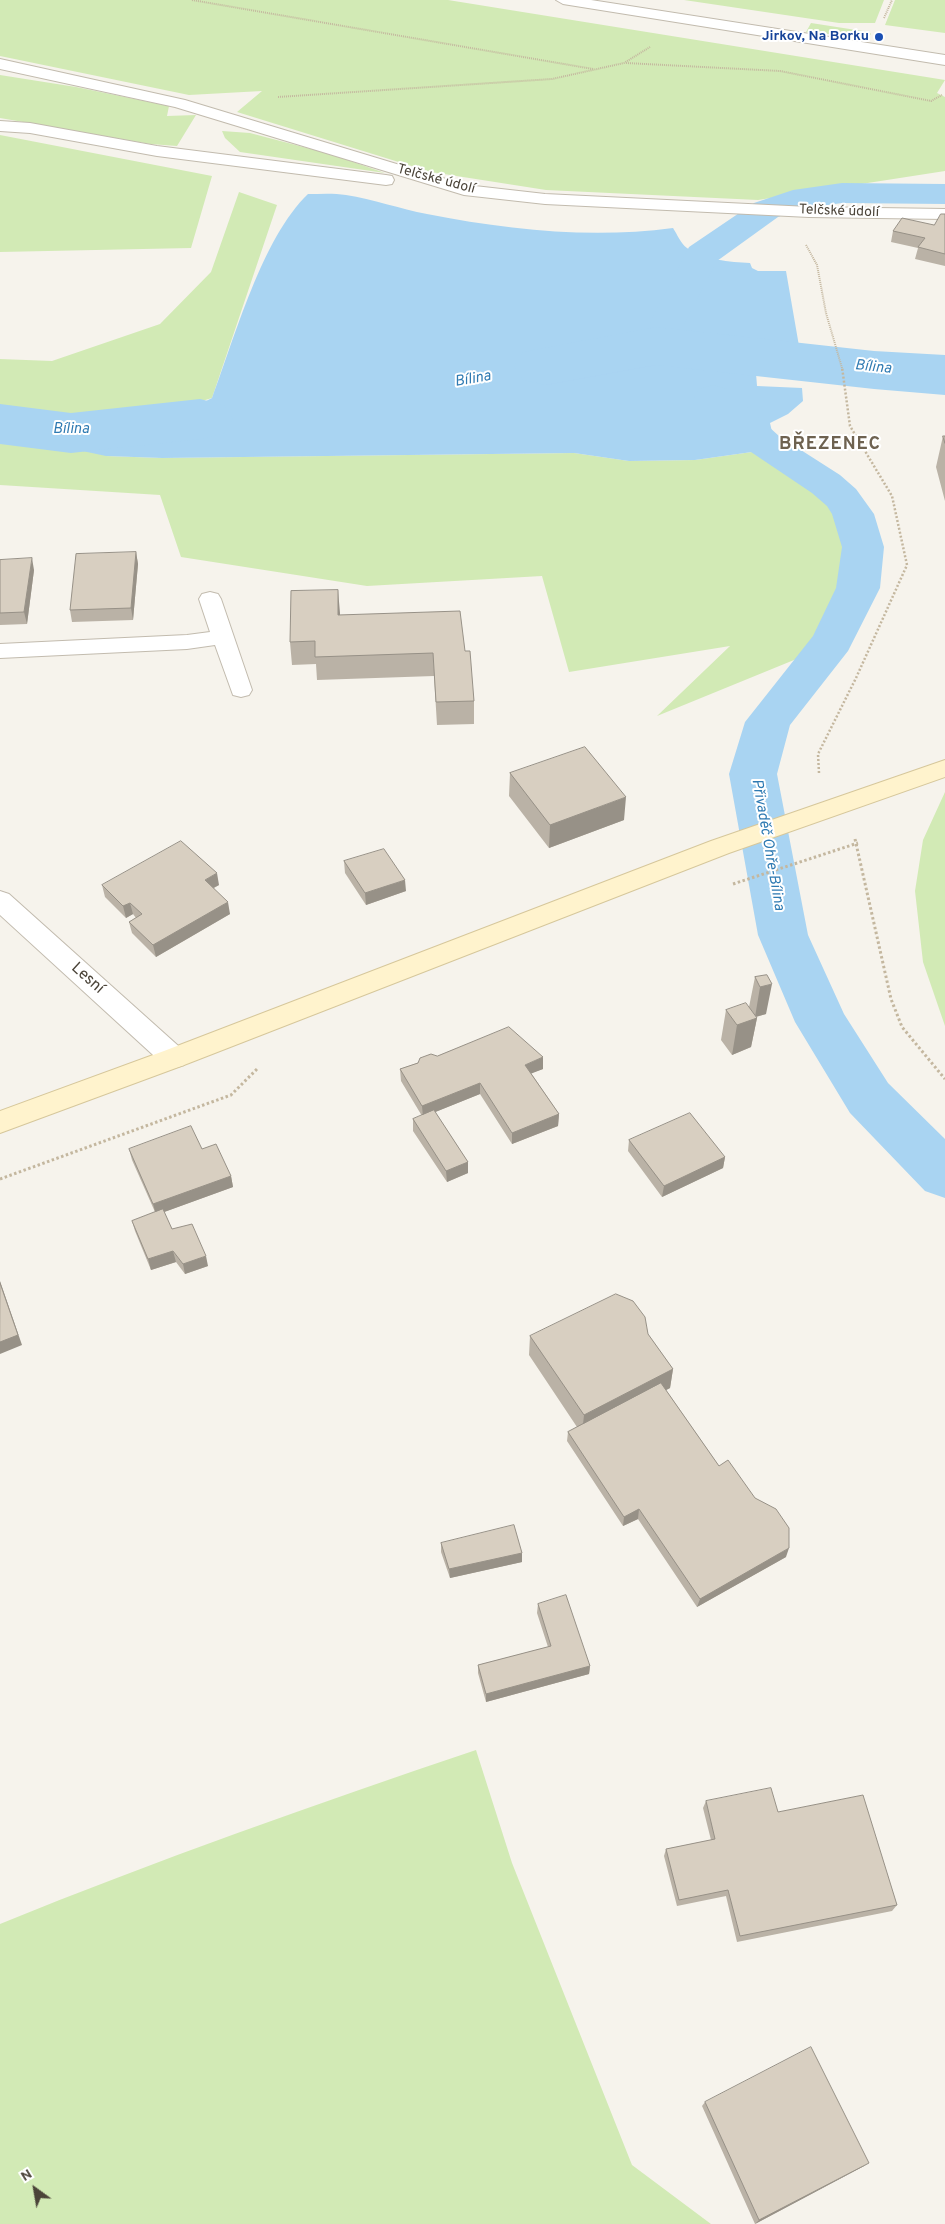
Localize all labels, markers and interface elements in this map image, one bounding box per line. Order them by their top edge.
place label: Jirkov, Na Borku [762,29,869,45]
marker: Jirkov, Na Borku [873,31,885,43]
street label: Telčské údolí [395,162,477,198]
street label: Telčské údolí [799,202,879,222]
water label: Bílina [854,357,892,379]
water label: Bílina [453,368,493,392]
water label: Bílina [53,421,89,439]
district label: BŘEZENEC [778,434,882,456]
water label: Přivaděč Ohře-Bílina [747,778,787,912]
street label: Lesní [66,959,108,999]
north arrow [10,2164,60,2214]
text: N [18,2166,36,2186]

